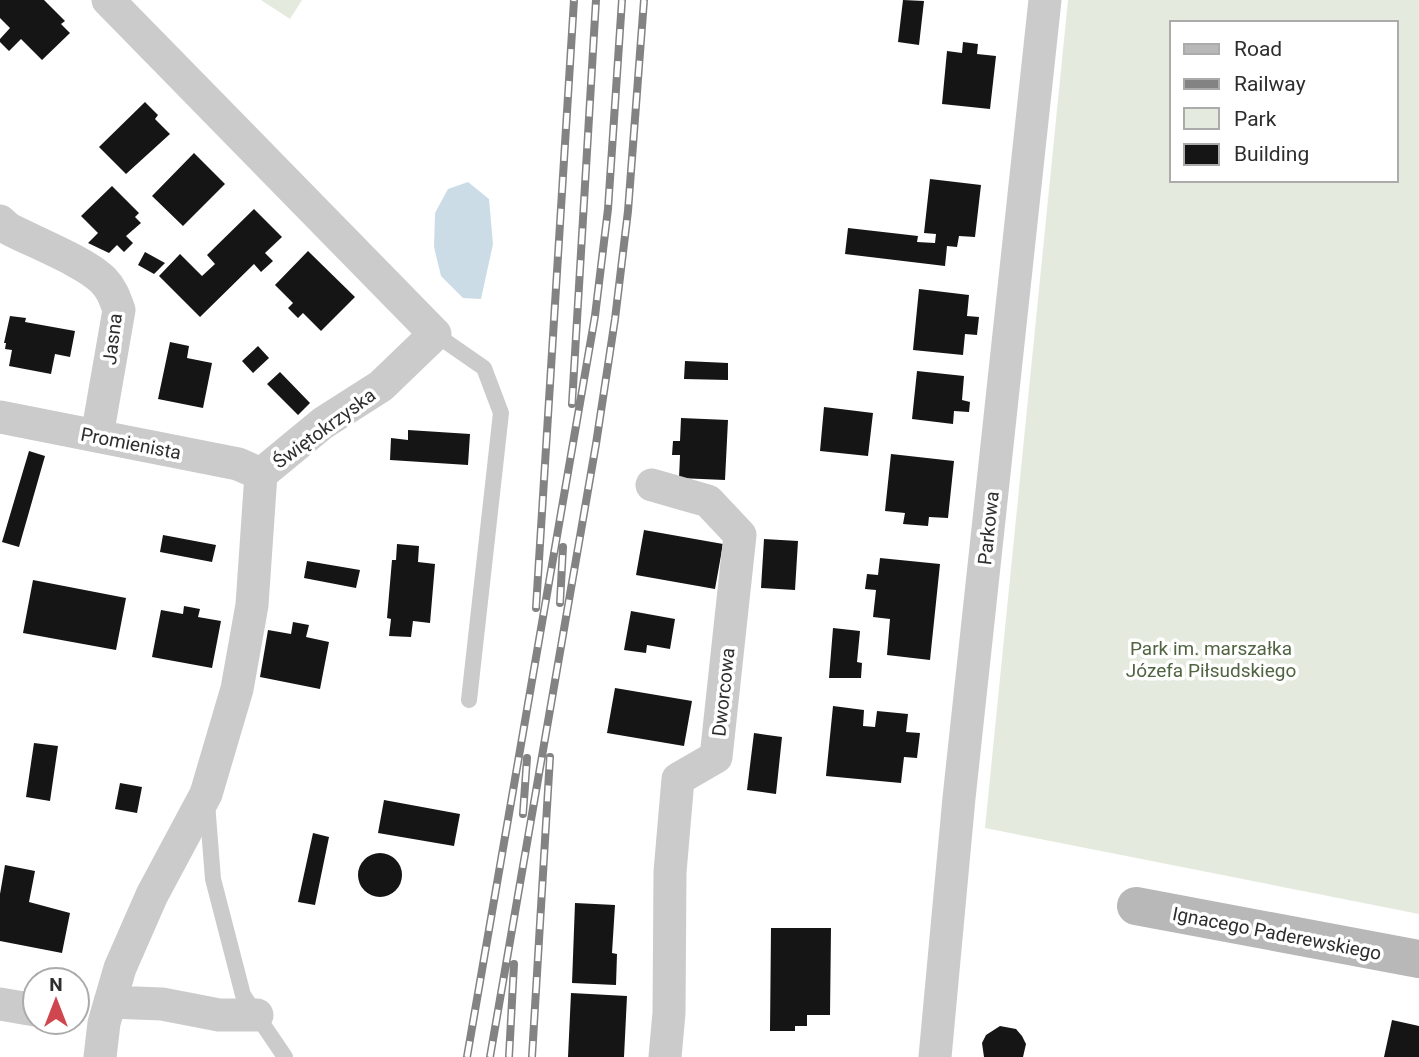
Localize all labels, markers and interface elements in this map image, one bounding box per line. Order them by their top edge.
legend [1170,21,1398,182]
text: Road [1234,37,1282,61]
text: Railway [1234,72,1306,96]
text: Park [1234,107,1277,131]
text: Building [1234,142,1309,166]
street label: Jasna [98,312,127,366]
street label: Świętokrzyska [268,383,380,473]
street label: Promienista [79,422,183,465]
street label: Parkowa [973,490,1004,566]
park label: Park im. marszałka Józefa Piłsudskiego [1126,637,1296,682]
street label: Dworcowa [707,646,740,738]
street label: Ignacego Paderewskiego [1171,902,1383,965]
north arrow [21,966,91,1036]
text: N [49,973,63,996]

